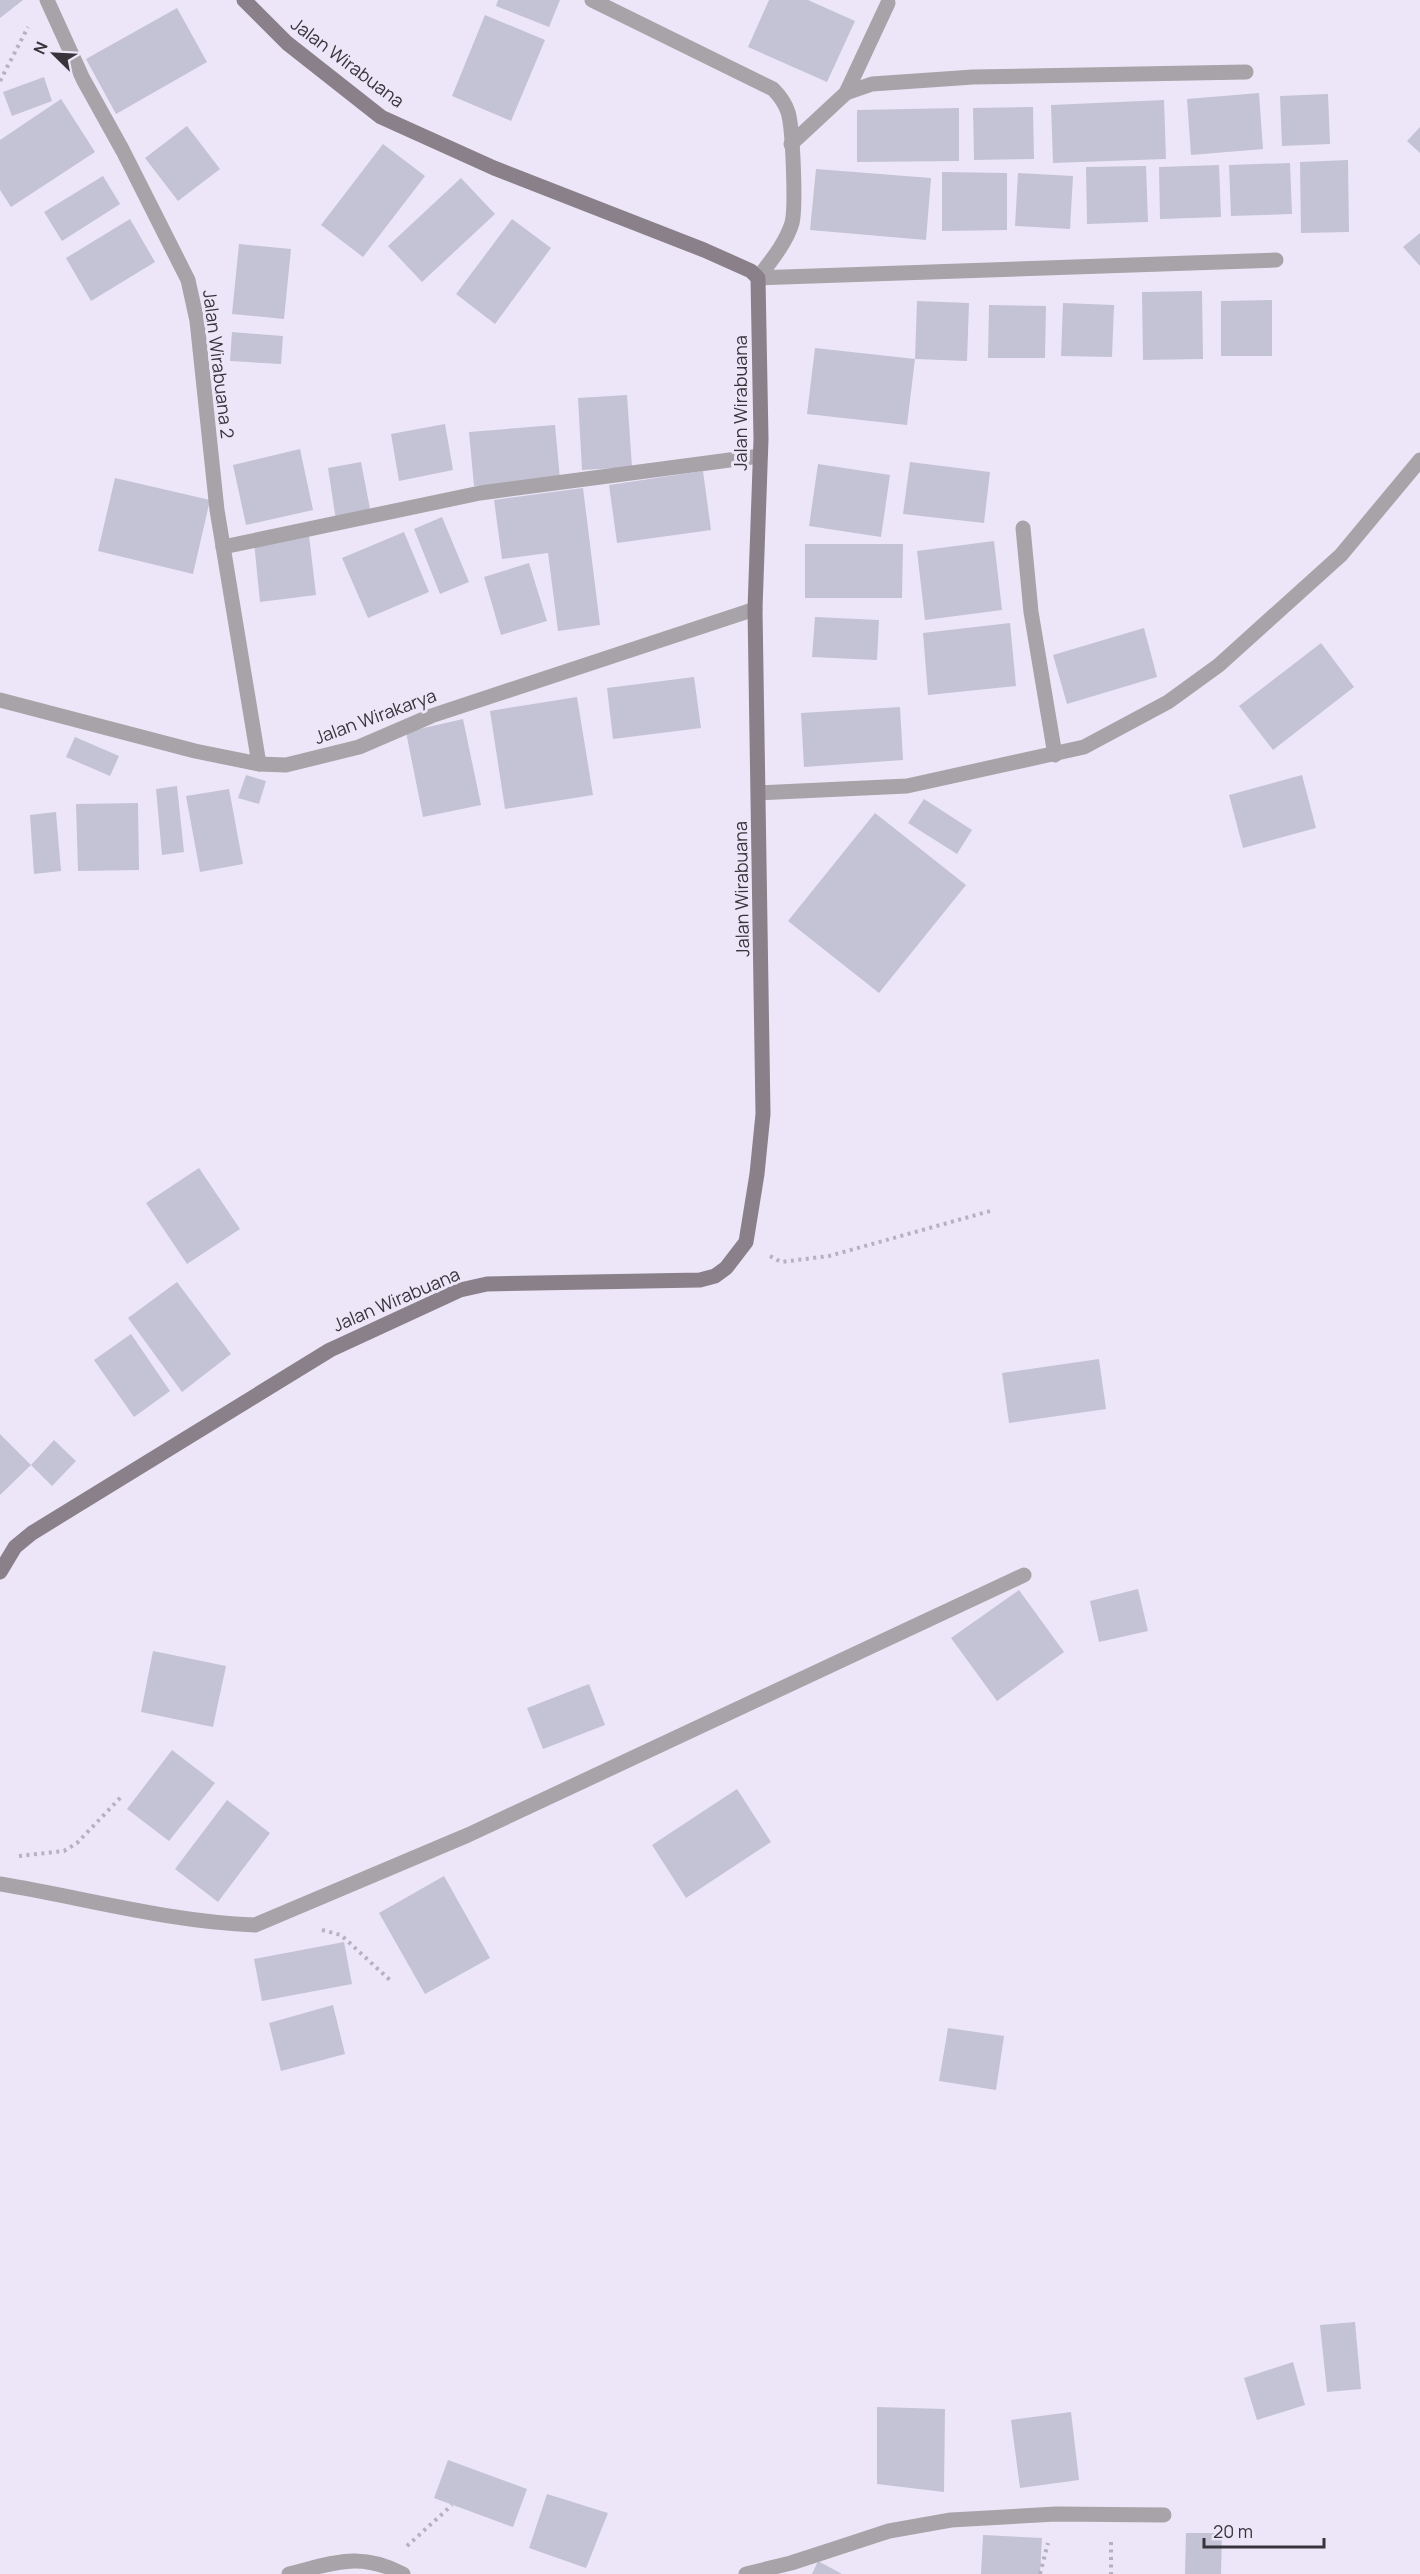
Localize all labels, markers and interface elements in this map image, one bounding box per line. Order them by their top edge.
street label: Jalan Wirabuana [287,12,409,112]
north arrow [24,24,84,84]
text: N [28,38,53,58]
street label: Jalan Wirabuana 2 [198,288,240,440]
street label: Jalan Wirabuana [728,335,752,471]
street label: Jalan Wirakarya [311,683,439,749]
street label: Jalan Wirabuana [728,821,754,957]
street label: Jalan Wirabuana [329,1261,463,1337]
scale bar [1204,2511,1324,2549]
text: 20 m [1213,2519,1253,2543]

